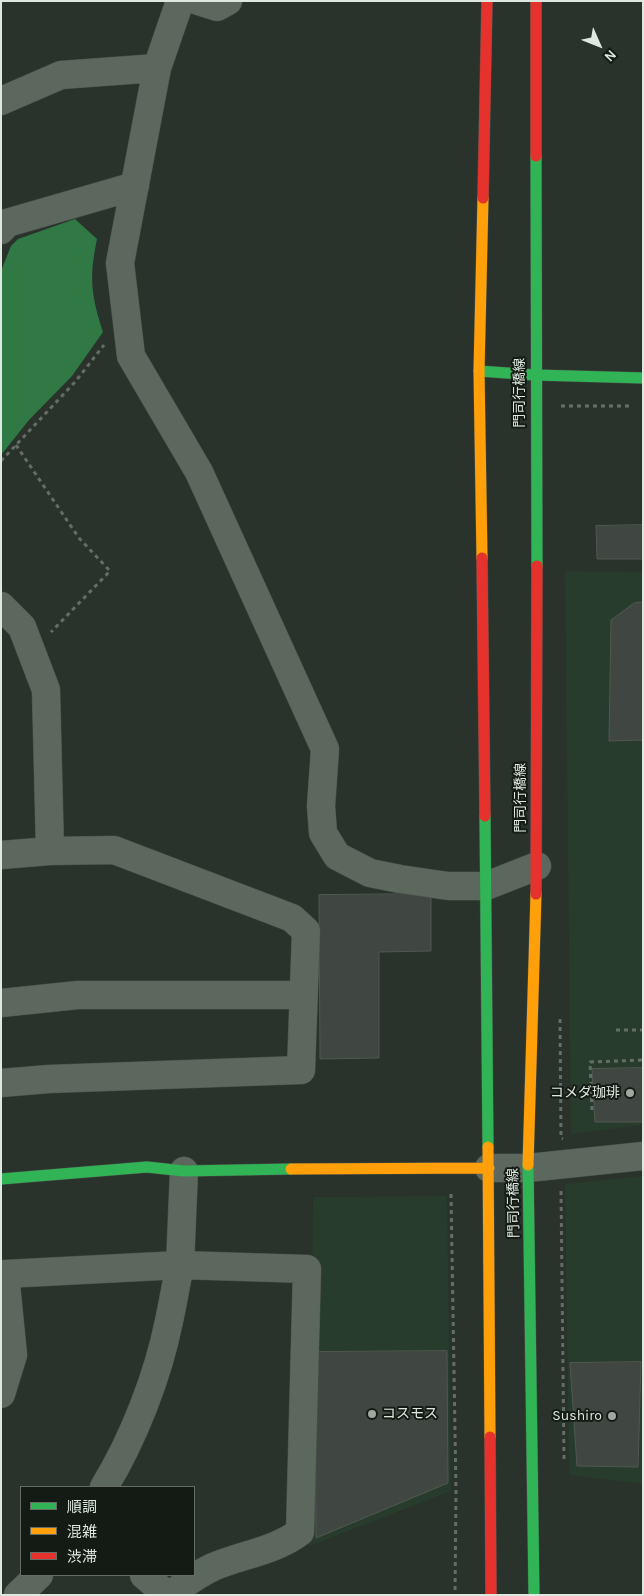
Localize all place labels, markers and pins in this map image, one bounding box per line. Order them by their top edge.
place label: コメダ珈琲 [550,1085,620,1101]
marker: コメダ珈琲 [624,1087,636,1099]
place label: コスモス [382,1406,438,1422]
marker: コスモス [366,1408,378,1420]
place label: Sushiro [552,1408,602,1424]
marker: Sushiro [606,1410,618,1422]

